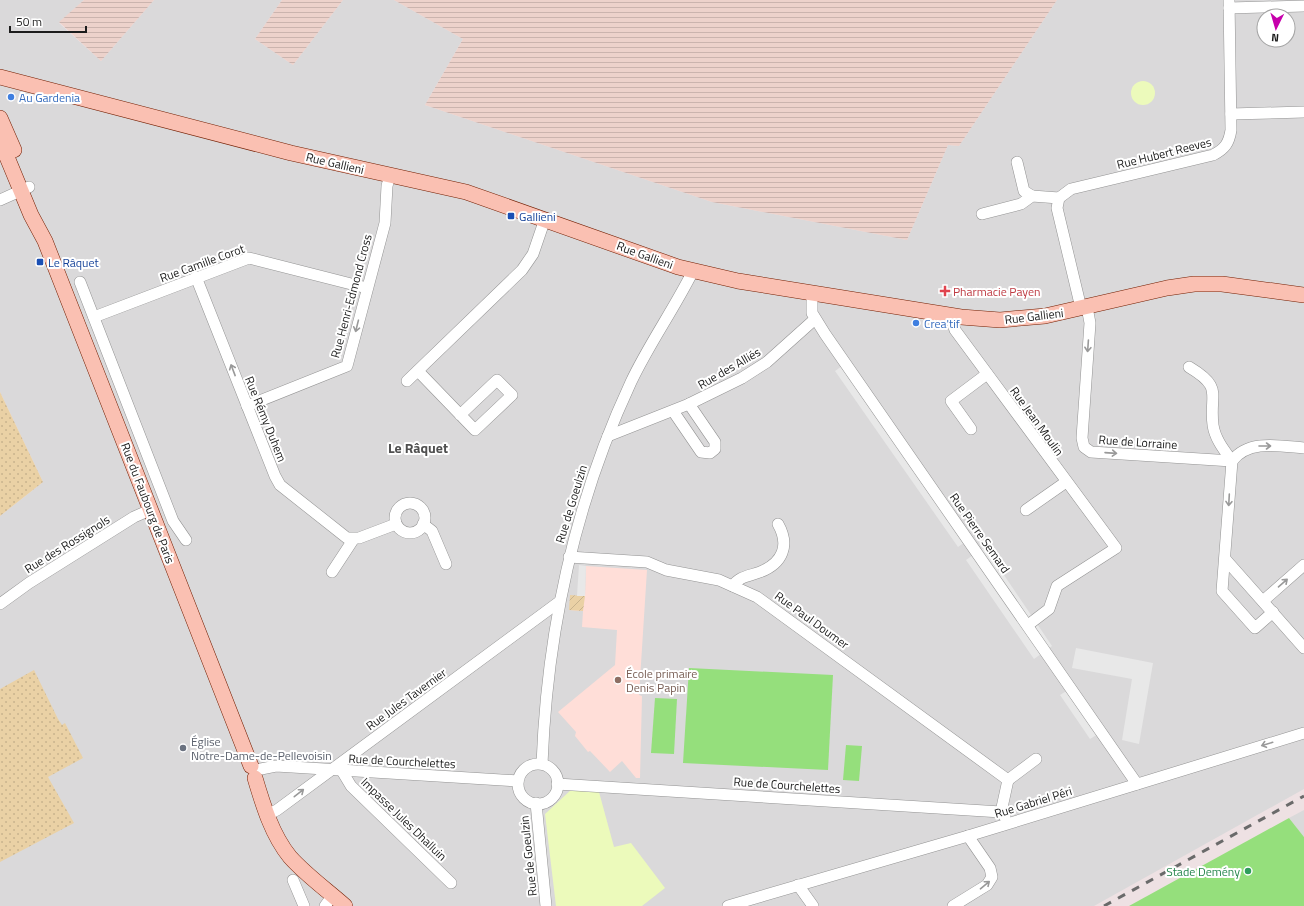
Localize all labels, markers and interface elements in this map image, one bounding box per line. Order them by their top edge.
scale bar [10,8,86,34]
north arrow [1256,8,1296,48]
text: 50 m [16,12,42,31]
text: N [1271,30,1280,46]
place label: Au Gardenia [19,88,80,107]
marker: Au Gardenia [6,92,16,102]
street label: Rue Hubert Reeves [1115,132,1214,174]
street label: Rue Gallieni [304,147,366,179]
place label: Gallieni [519,207,556,226]
marker: Gallieni [506,211,516,221]
street label: Rue Henri-Edmond Cross [325,231,377,360]
street label: Rue Gallieni [614,236,676,274]
street label: Rue Camille Corot [157,239,248,287]
place label: Le Râquet [48,253,100,272]
marker: Le Râquet [35,257,45,267]
place label: Pharmacie Payen [953,282,1041,301]
marker: Pharmacie Payen [940,286,950,296]
street label: Rue Gallieni [1003,303,1065,329]
place label: Crea'tif [924,314,960,333]
marker: Crea'tif [911,318,921,328]
one-way arrow [353,319,361,332]
one-way arrow [1085,339,1092,352]
street label: Rue des Alliés [694,342,764,394]
one-way arrow [228,364,236,376]
street label: Rue Rémy Duhem [240,373,292,465]
street label: Rue Jean Moulin [1005,382,1069,460]
street label: Rue de Lorraine [1098,430,1178,454]
district label: Le Râquet [388,437,448,458]
street label: Rue du Faubourg de Paris [116,440,180,567]
one-way arrow [1258,442,1271,450]
one-way arrow [1104,449,1117,456]
street label: Rue de Goeulzin [550,463,592,545]
street label: Rue Pierre Semard [945,489,1015,577]
one-way arrow [1226,493,1233,506]
street label: Rue des Rossignols [21,510,114,578]
one-way arrow [1278,578,1289,587]
street label: Rue Paul Doumer [771,586,853,654]
street label: Rue Jules Tavernier [362,663,450,735]
place label: École primaire Denis Papin [626,664,697,697]
marker: École primaire Denis Papin [613,675,623,685]
place label: Église Notre-Dame-de-Pellevoisin [191,732,332,765]
one-way arrow [1260,741,1273,748]
marker: Église Notre-Dame-de-Pellevoisin [178,743,188,753]
street label: Rue de Courchelettes [348,749,456,773]
street label: Rue de Courchelettes [733,772,842,798]
street label: Impasse Jules Dhalluin [357,773,451,865]
street label: Rue Gabriel Péri [992,781,1074,823]
one-way arrow [293,789,304,798]
street label: Rue de Goeulzin [514,815,542,897]
place label: Stade Demény [1166,862,1240,881]
marker: Stade Demény [1243,866,1253,876]
one-way arrow [980,881,990,890]

